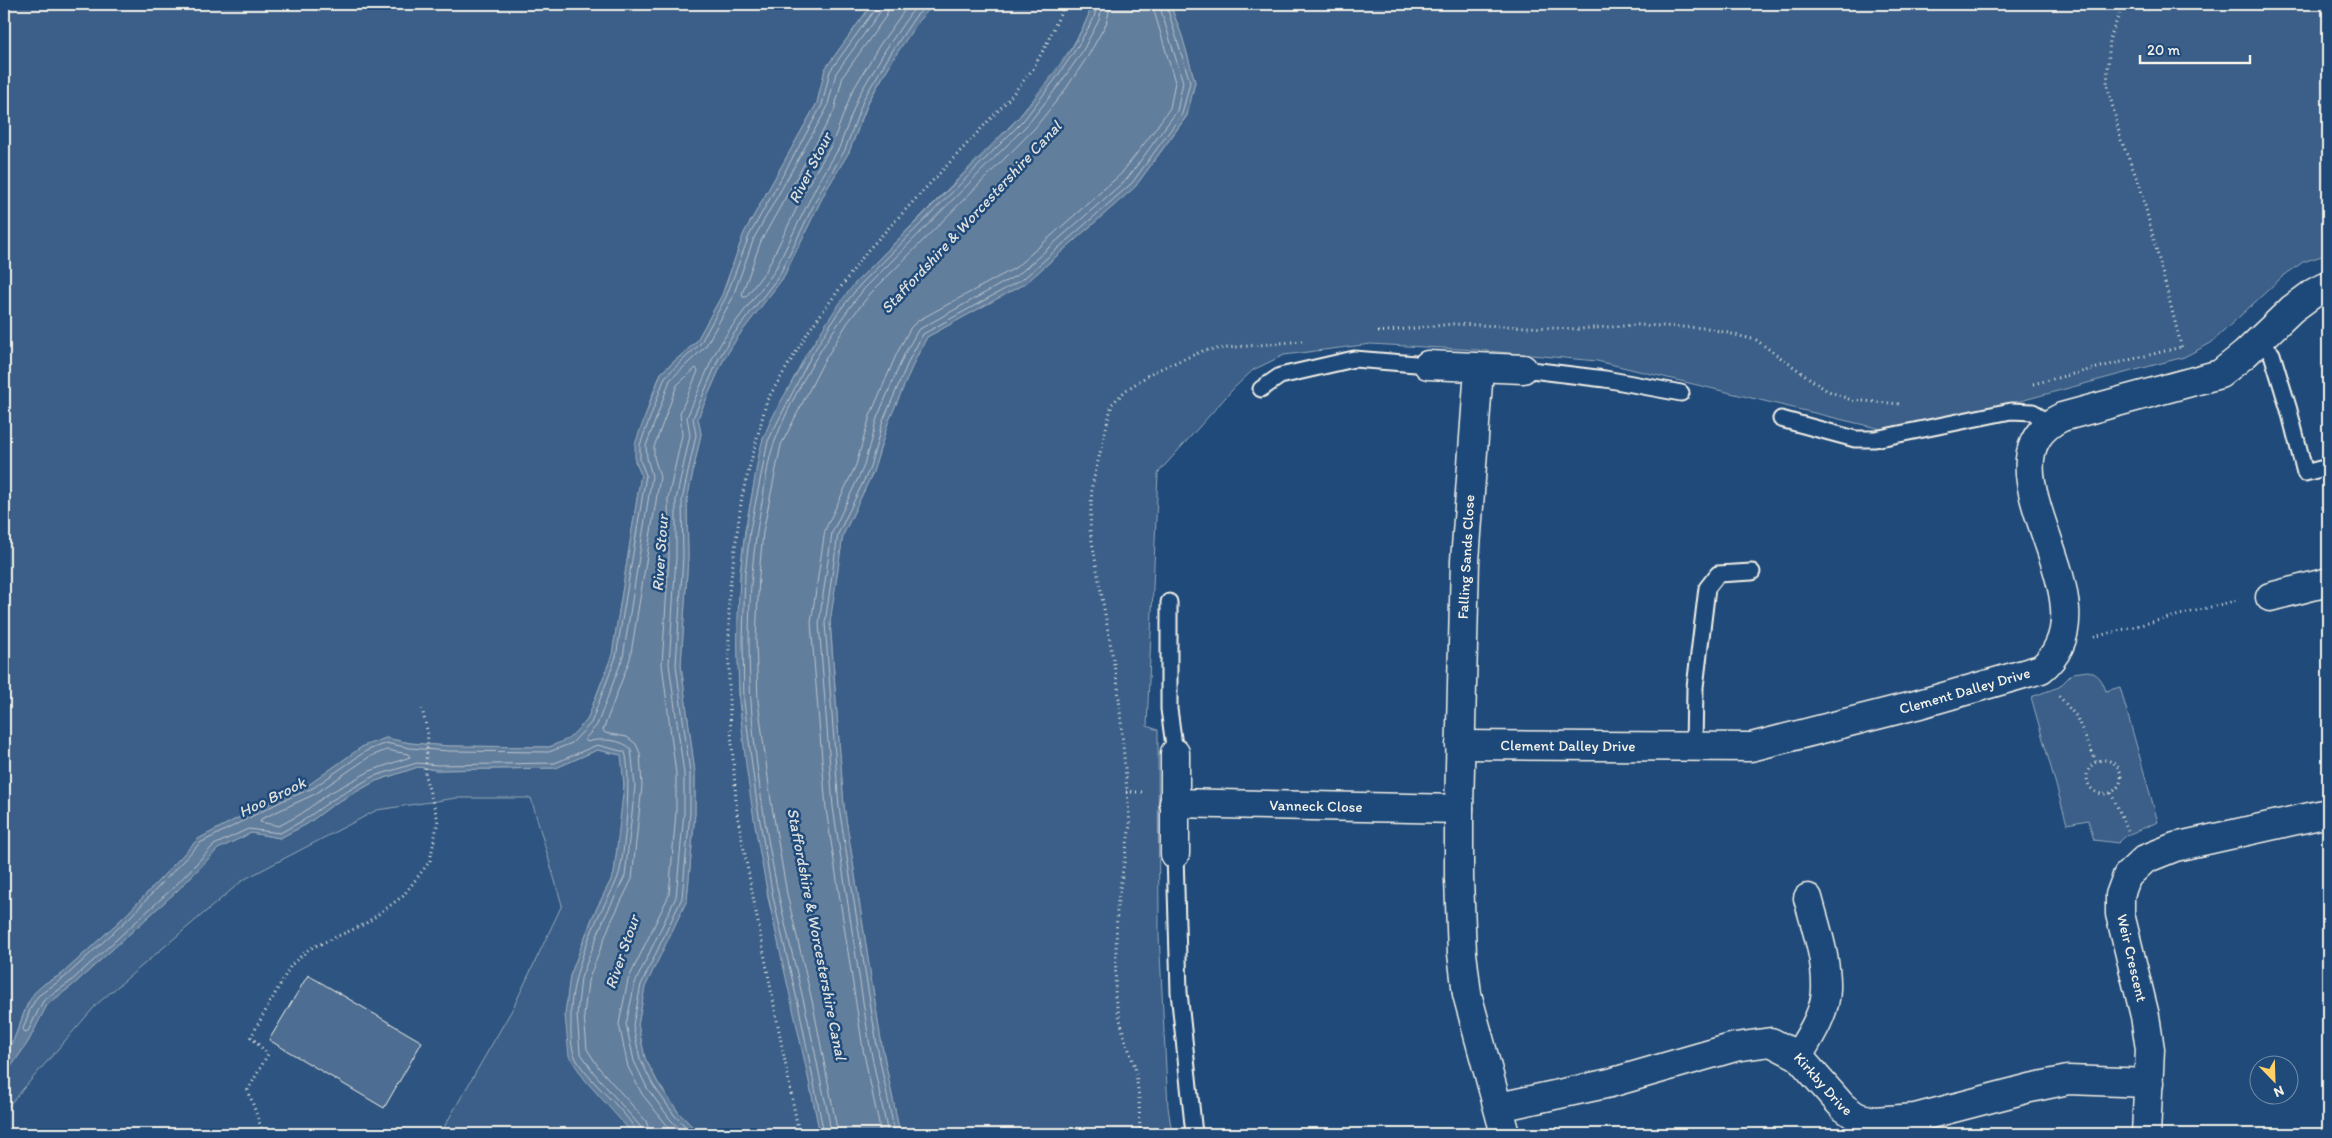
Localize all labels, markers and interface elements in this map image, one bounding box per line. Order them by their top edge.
scale bar [2140,32,2250,64]
text: 20 m [2147,41,2181,59]
water label: Staffordshire & Worcestershire Canal [877,116,1066,317]
water label: River Stour [784,128,837,207]
street label: Falling Sands Close [1454,494,1478,620]
water label: River Stour [648,512,672,592]
street label: Clement Dalley Drive [1897,664,2032,718]
street label: Clement Dalley Drive [1500,736,1636,755]
water label: Hoo Brook [236,772,309,821]
street label: Vanneck Close [1269,796,1363,816]
water label: Staffordshire & Worcestershire Canal [783,806,851,1063]
water label: River Stour [601,911,644,991]
street label: Weir Crescent [2113,912,2151,1004]
street label: Kirkby Drive [1790,1049,1856,1120]
north arrow [2250,1056,2300,1106]
text: N [2271,1082,2287,1101]

